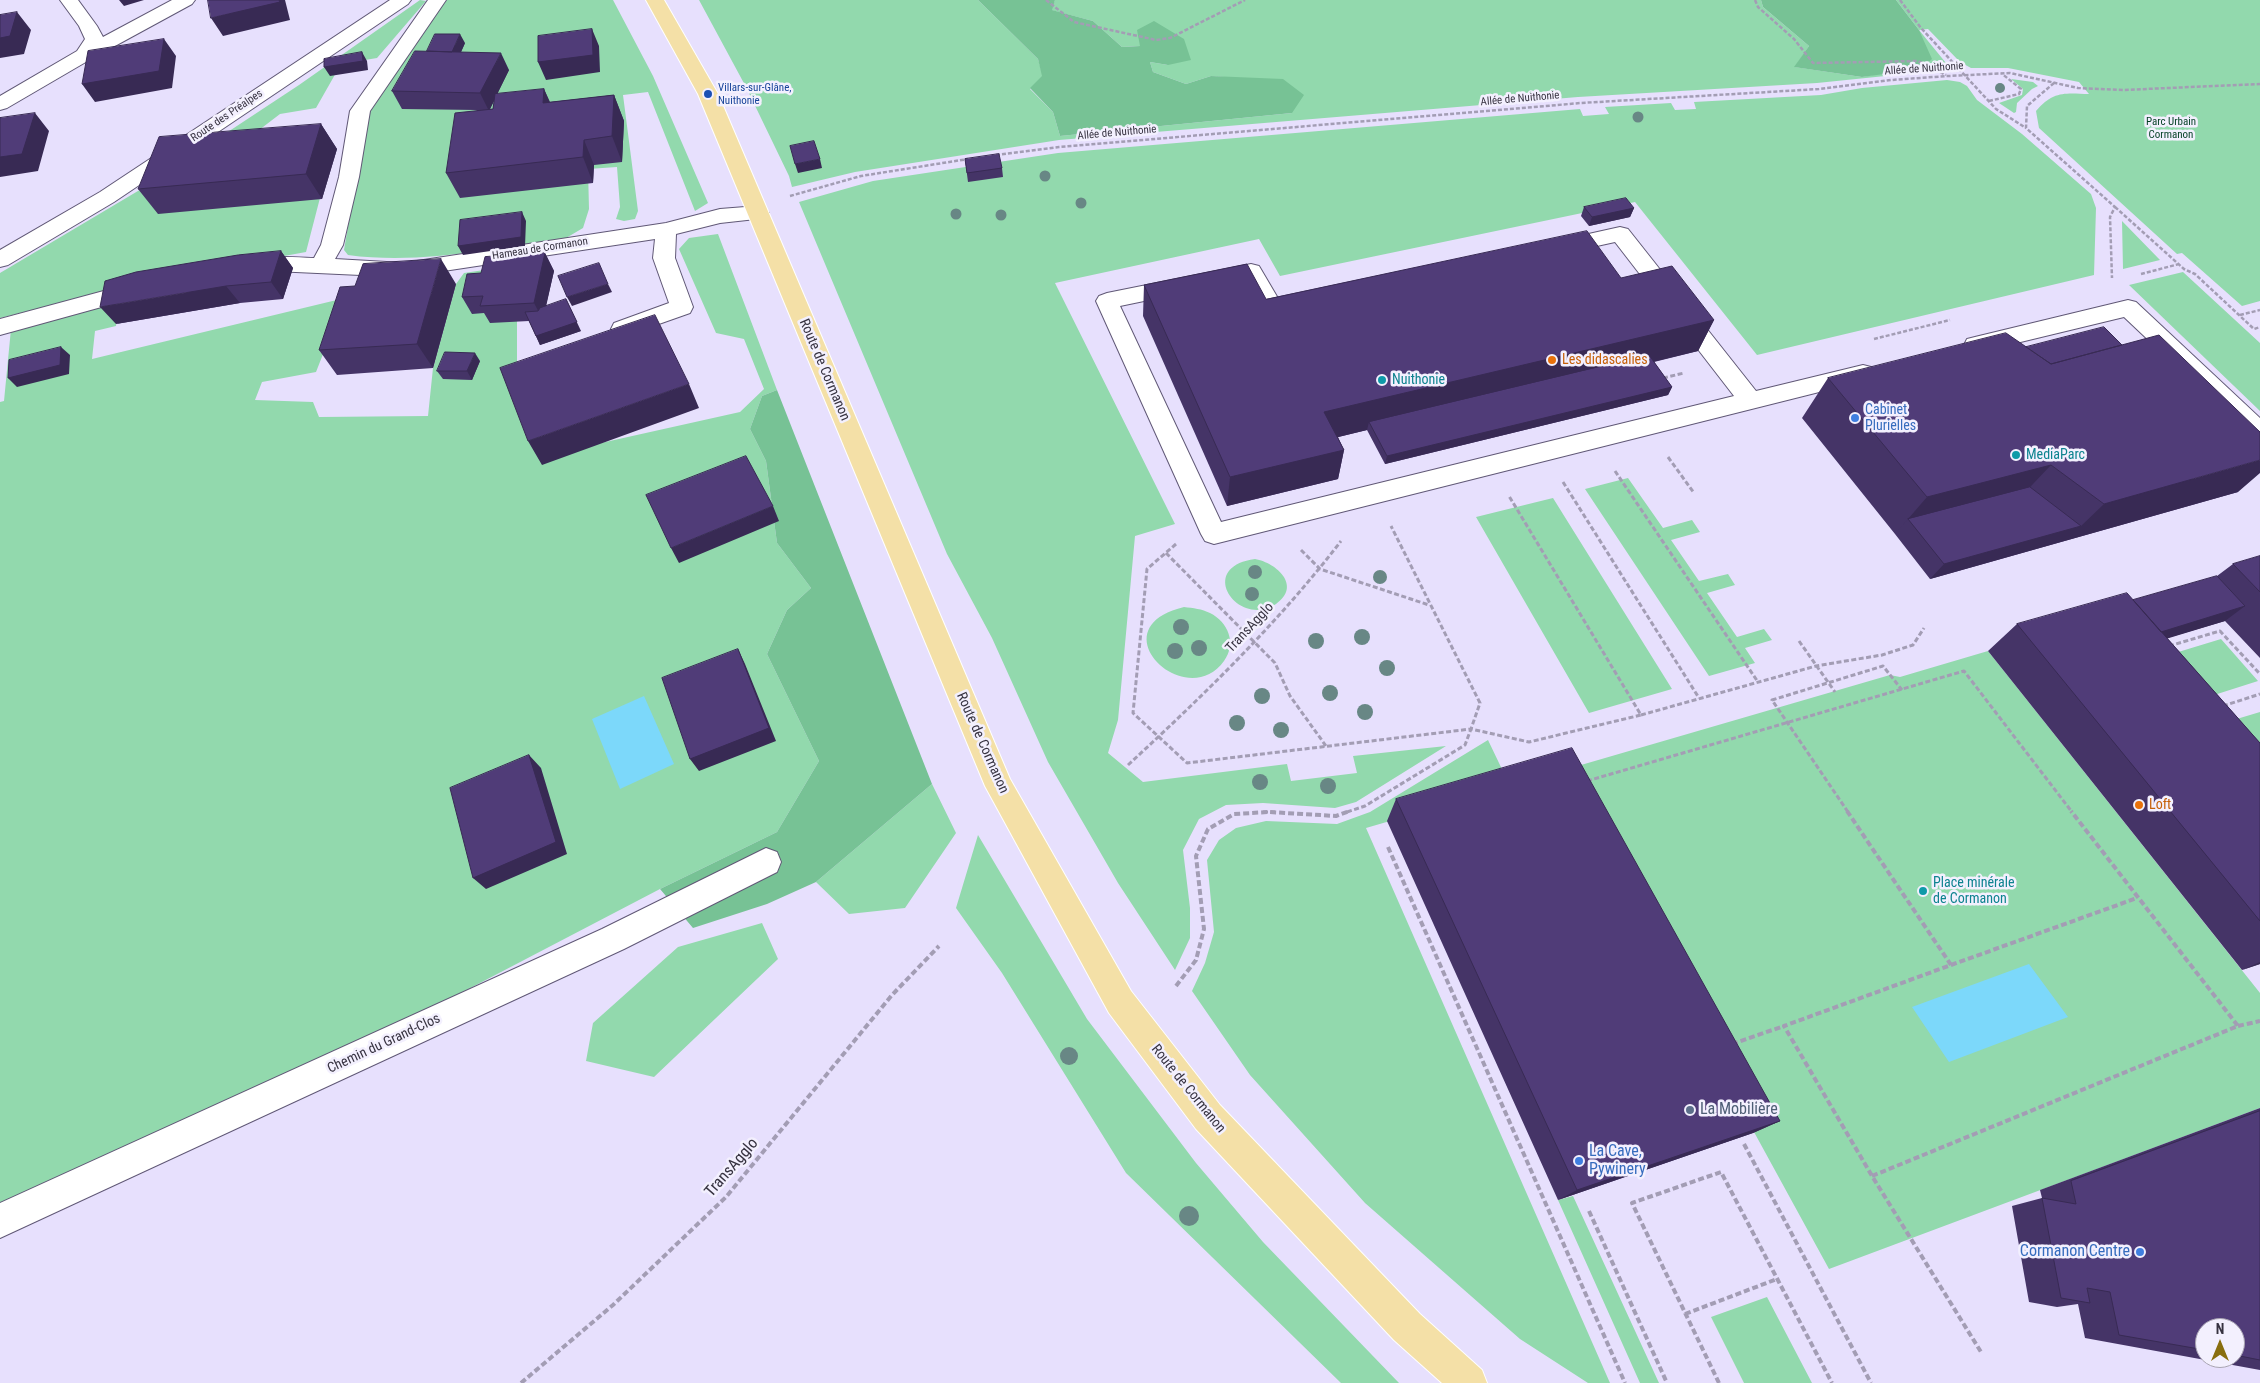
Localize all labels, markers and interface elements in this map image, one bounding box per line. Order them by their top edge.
street label: Allée de Nuithonie [1884,60,1964,78]
place label: Villars-sur-Glâne, Nuithonie [718,81,791,107]
street label: Route des Préalpes [189,87,265,145]
marker: Villars-sur-Glâne, Nuithonie [702,88,714,100]
street label: Allée de Nuithonie [1480,89,1560,109]
park label: Parc Urbain Cormanon [2146,115,2196,141]
street label: Allée de Nuithonie [1077,123,1157,143]
street label: Hameau de Cormanon [491,235,589,263]
street label: Route de Cormanon [795,317,853,423]
place label: Les didascalies [1562,352,1648,368]
marker: Les didascalies [1546,354,1558,366]
place label: Nuithonie [1392,372,1445,388]
marker: Nuithonie [1376,374,1388,386]
place label: Cabinet Plurielles [1865,402,1916,434]
marker: Cabinet Plurielles [1849,412,1861,424]
place label: MediaParc [2026,447,2085,463]
marker: MediaParc [2010,449,2022,461]
street label: TransAgglo [1222,599,1278,657]
street label: Route de Cormanon [952,690,1012,796]
place label: Loft [2149,797,2171,813]
marker: Loft [2133,799,2145,811]
place label: Place minérale de Cormanon [1933,875,2014,908]
marker: Place minérale de Cormanon [1917,885,1929,897]
street label: Chemin du Grand-Clos [325,1010,443,1078]
street label: Route de Cormanon [1147,1041,1229,1137]
place label: La Mobilière [1700,1100,1778,1120]
marker: La Mobilière [1684,1104,1696,1116]
street label: TransAgglo [701,1135,763,1201]
place label: La Cave, Pywinery [1589,1142,1646,1180]
marker: La Cave, Pywinery [1573,1155,1585,1167]
place label: Cormanon Centre [2020,1242,2130,1262]
marker: Cormanon Centre [2134,1246,2146,1258]
north arrow [2195,1318,2245,1368]
text: N [2216,1321,2224,1337]

